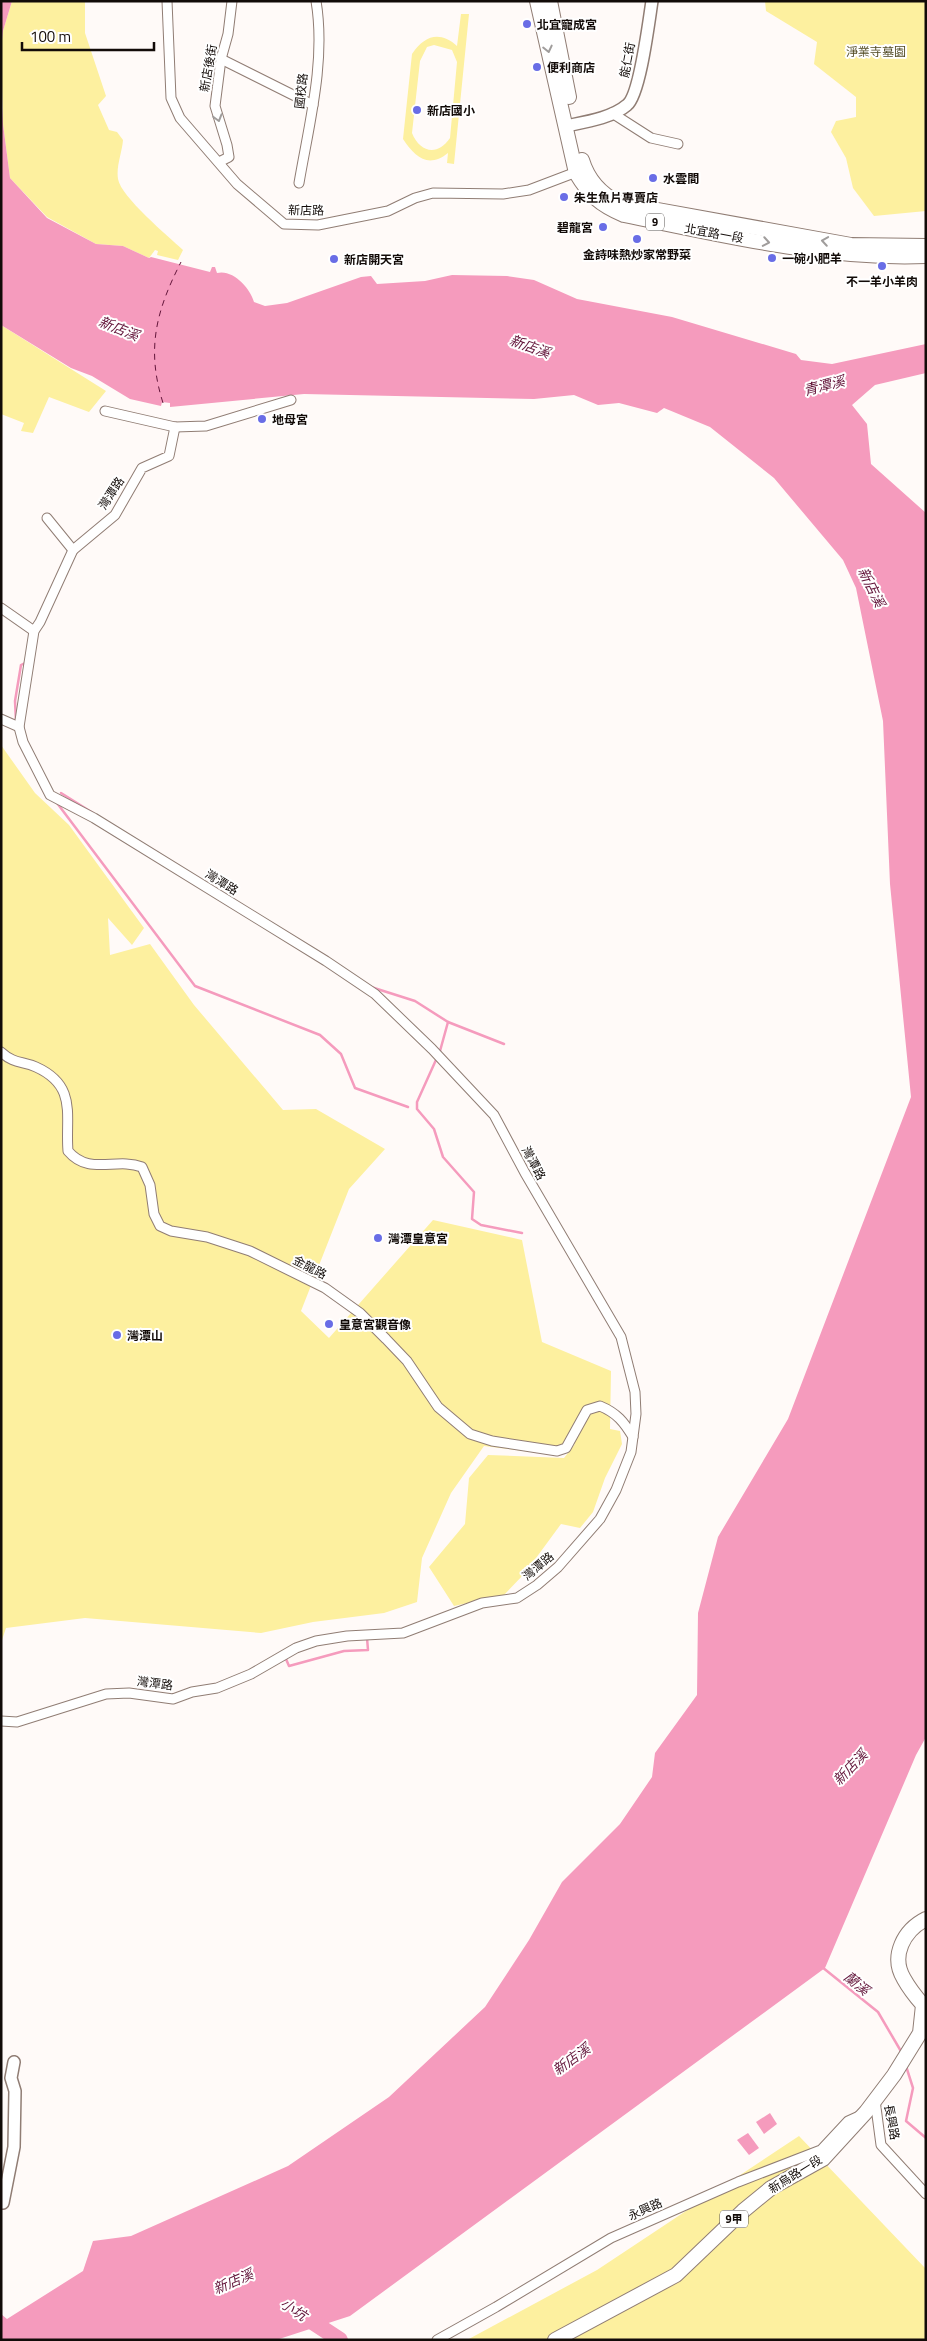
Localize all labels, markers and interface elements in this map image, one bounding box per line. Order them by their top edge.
place label: 北宜寵成宮 [537,15,597,34]
marker: 北宜寵成宮 [521,18,533,30]
scale bar [22,20,155,52]
text: 100 m [30,25,71,48]
street label: 能仁街 [614,41,640,79]
park label: 淨業寺墓園 [846,42,906,61]
street label: 新店後街 [194,43,222,93]
one-way arrow [543,44,553,52]
place label: 便利商店 [547,58,595,77]
marker: 便利商店 [531,61,543,73]
street label: 國校路 [290,72,312,110]
place label: 新店國小 [427,101,475,120]
marker: 新店國小 [411,104,423,116]
one-way arrow [213,113,223,121]
place label: 水雲間 [663,169,699,188]
marker: 水雲間 [647,172,659,184]
place label: 朱生魚片專賣店 [574,188,658,207]
marker: 朱生魚片專賣店 [558,191,570,203]
street label: 新店路 [288,200,324,220]
road number: 9 [646,213,664,230]
place label: 碧龍宮 [557,218,593,237]
street label: 北宜路一段 [683,218,745,248]
marker: 碧龍宮 [597,221,609,233]
marker: 金詩味熱炒家常野菜 [631,233,643,245]
one-way arrow [820,236,828,247]
one-way arrow [761,237,770,247]
place label: 金詩味熱炒家常野菜 [583,245,691,264]
place label: 一碗小肥羊 [782,249,842,268]
place label: 新店開天宮 [344,250,404,269]
marker: 一碗小肥羊 [766,252,778,264]
marker: 新店開天宮 [328,253,340,265]
marker: 不一羊小羊肉 [876,260,888,272]
place label: 不一羊小羊肉 [846,272,918,291]
water label: 新店溪 [96,310,144,346]
water label: 新店溪 [507,329,555,364]
water label: 青潭溪 [801,369,849,400]
place label: 地母宮 [272,410,308,429]
marker: 地母宮 [256,413,268,425]
street label: 灣潭路 [93,473,129,513]
water label: 新店溪 [853,564,892,612]
street label: 灣潭路 [202,864,242,900]
street label: 灣潭路 [517,1143,551,1183]
place label: 灣潭皇意宮 [388,1229,448,1248]
marker: 灣潭皇意宮 [372,1232,384,1244]
street label: 金龍路 [290,1250,330,1284]
place label: 皇意宮觀音像 [339,1315,411,1334]
marker: 皇意宮觀音像 [323,1318,335,1330]
place label: 灣潭山 [127,1326,163,1345]
marker: 灣潭山 [111,1329,123,1341]
street label: 灣潭路 [518,1547,558,1585]
street label: 灣潭路 [136,1671,174,1695]
water label: 新店溪 [828,1743,874,1789]
water label: 蘭溪 [840,1966,876,2001]
water label: 新店溪 [548,2037,596,2080]
street label: 長興路 [879,2103,905,2141]
street label: 新烏路一段 [765,2150,825,2198]
street label: 永興路 [625,2193,665,2225]
road number: 9甲 [720,2210,748,2228]
water label: 新店溪 [210,2262,258,2299]
water label: 小坑 [277,2292,313,2327]

